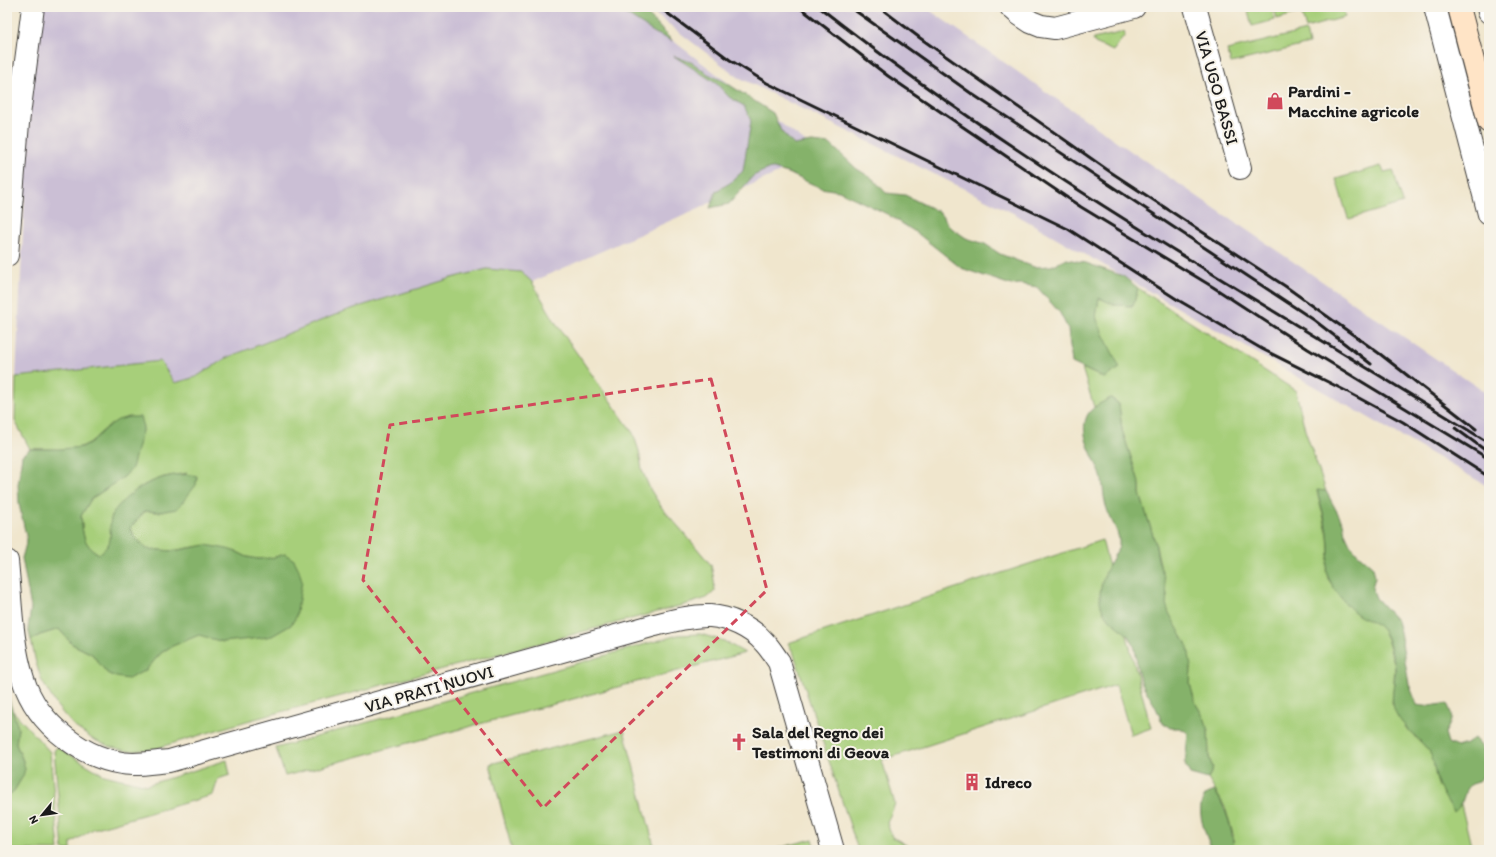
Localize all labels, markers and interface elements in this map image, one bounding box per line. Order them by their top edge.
street label: VIA UGO BASSI [1191,29,1243,147]
place label: Pardini - Macchine agricole [1288,81,1419,122]
shop icon: Pardini - Macchine agricole [1265,91,1285,111]
street label: VIA PRATI NUOVI [362,661,496,717]
place label: Sala del Regno dei Testimoni di Geova [751,722,890,762]
church icon: Sala del Regno dei Testimoni di Geova [729,732,749,752]
building icon: Idreco [962,772,982,792]
place label: Idreco [985,772,1032,792]
north arrow [22,795,62,835]
text: N [26,813,41,826]

